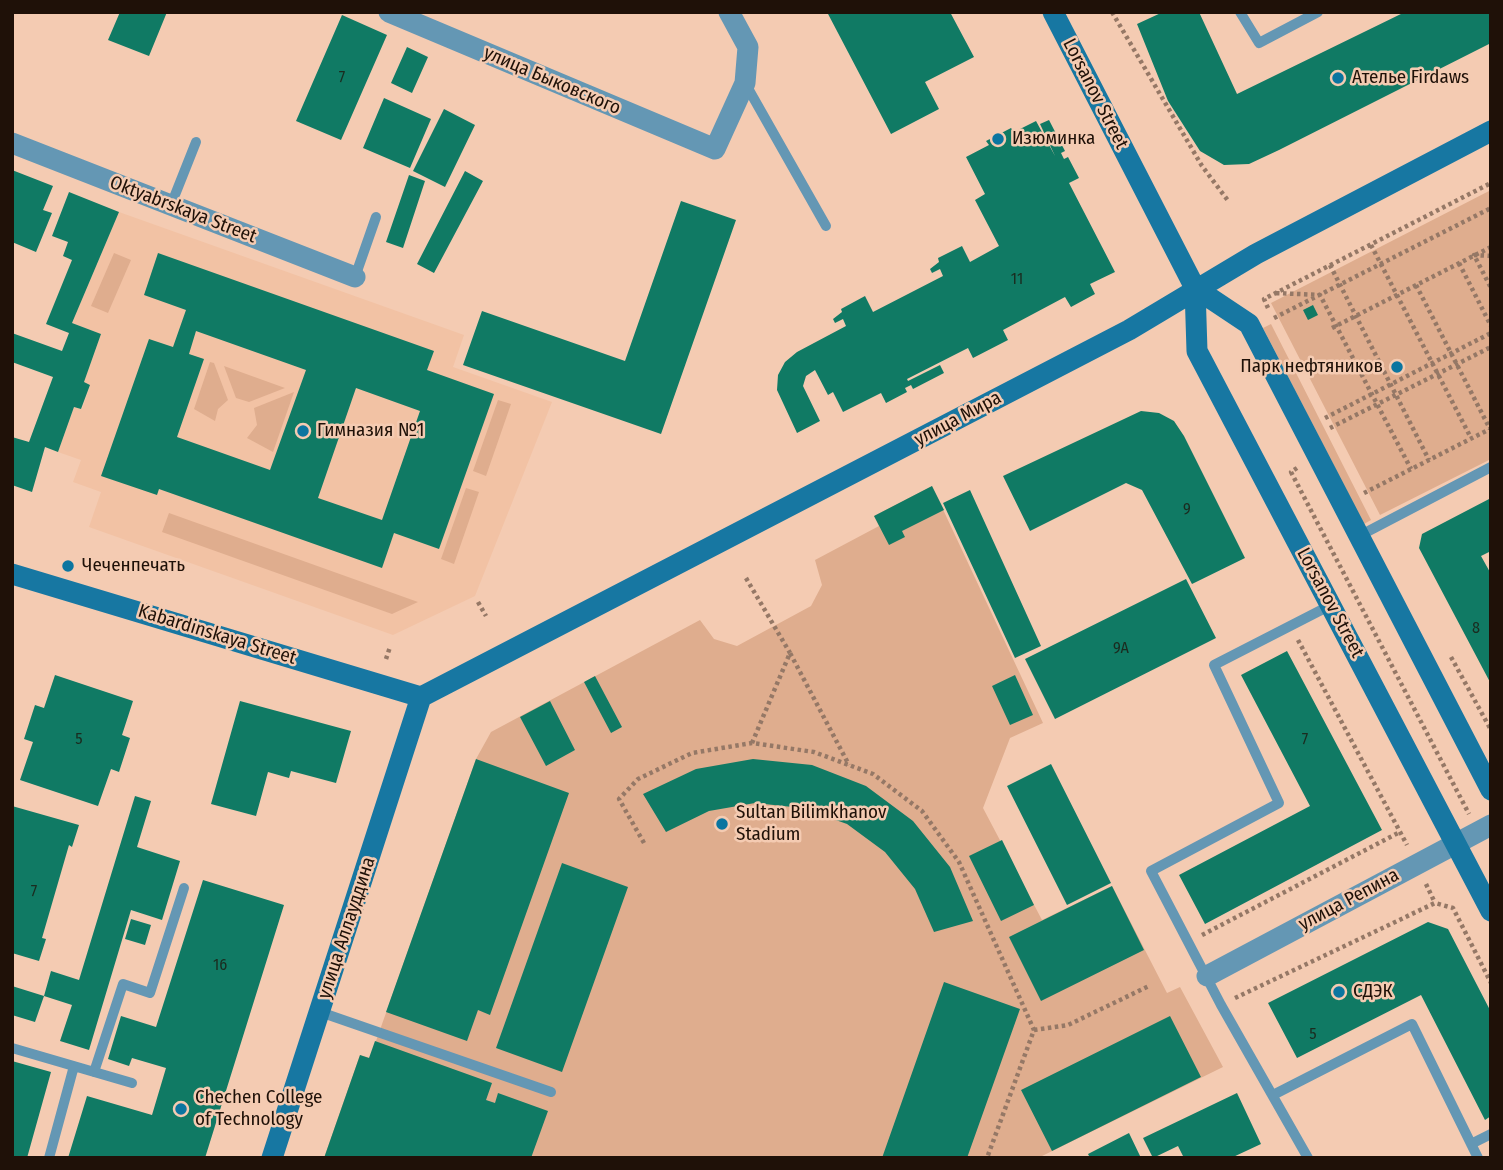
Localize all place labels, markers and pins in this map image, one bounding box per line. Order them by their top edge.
place label: Ателье Firdaws [1352,67,1469,89]
marker: Ателье Firdaws [1330,70,1346,86]
place label: Изюминка [1012,128,1095,150]
marker: Изюминка [990,131,1006,147]
place label: Парк нефтяников [1240,356,1383,378]
marker: Парк нефтяников [1389,359,1405,375]
place label: Гимназия №1 [317,420,424,442]
marker: Гимназия №1 [295,423,311,439]
place label: Чеченпечать [82,555,185,577]
marker: Чеченпечать [60,558,76,574]
place label: Sultan Bilimkhanov Stadium [736,802,886,846]
marker: Sultan Bilimkhanov Stadium [714,816,730,832]
place label: СДЭК [1353,981,1393,1003]
marker: СДЭК [1331,984,1347,1000]
place label: Chechen College of Technology [195,1087,322,1131]
marker: Chechen College of Technology [173,1101,189,1117]

